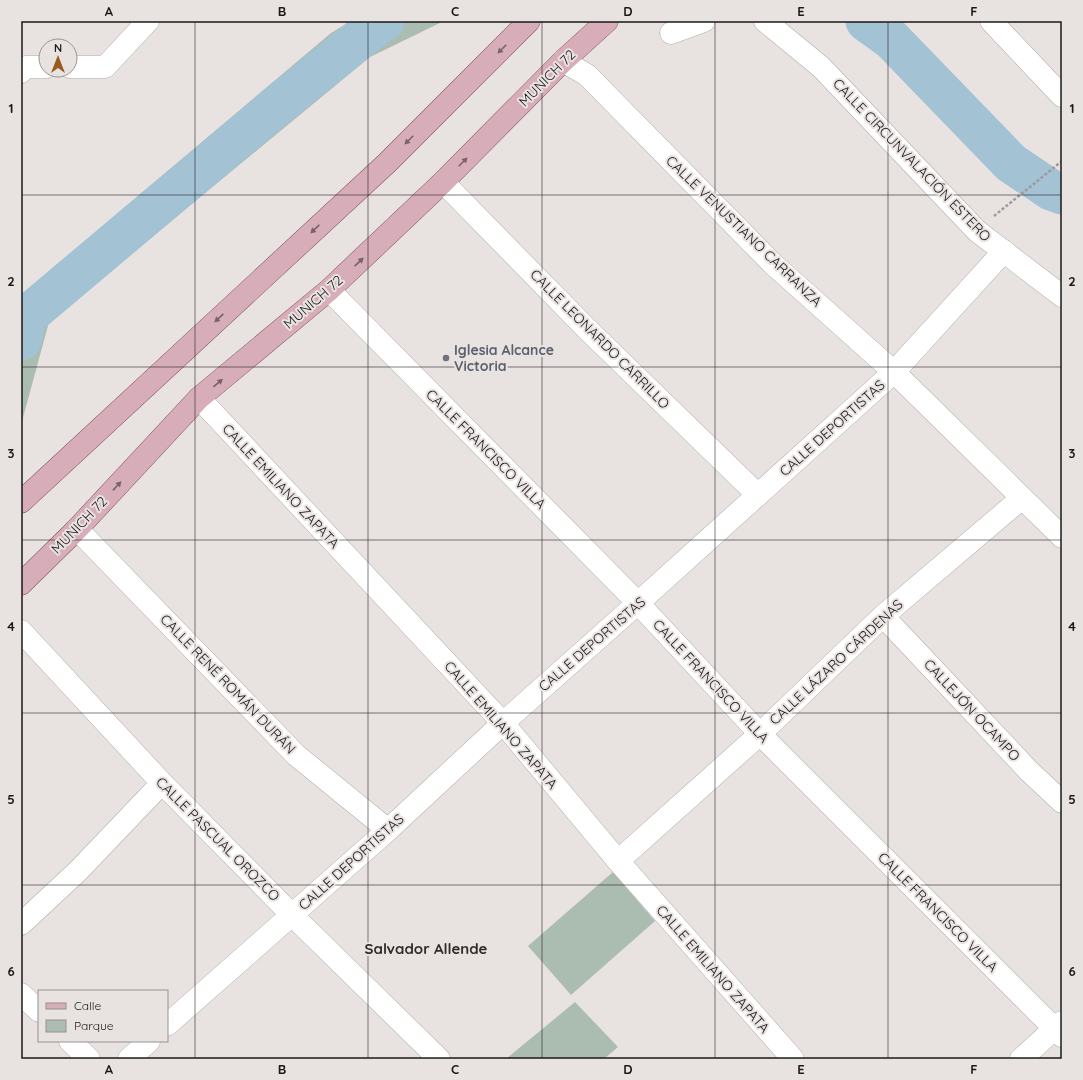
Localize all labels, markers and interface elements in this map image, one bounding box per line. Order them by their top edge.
text: A [105,3,114,19]
text: B [278,3,286,19]
text: C [451,3,459,19]
text: D [623,3,633,19]
text: E [797,3,805,19]
text: F [970,3,978,19]
north arrow [38,38,78,78]
text: N [54,41,62,55]
one-way arrow [497,44,507,53]
street label: MUNICH 72 [515,46,579,110]
street label: CALLE CIRCUNVALACIÓN ESTERO [829,75,995,246]
text: 1 [8,100,14,116]
text: 1 [1069,100,1075,116]
one-way arrow [405,135,414,145]
street label: CALLE VENUSTIANO CARRANZA [662,152,826,310]
one-way arrow [458,157,468,167]
one-way arrow [310,225,320,234]
one-way arrow [354,258,363,267]
street label: CALLE LEONARDO CARRILLO [526,265,674,413]
street label: MUNICH 72 [279,271,347,333]
text: 2 [7,273,15,289]
text: 2 [1068,273,1076,289]
one-way arrow [214,313,224,322]
place label: Iglesia Alcance Victoria [454,341,554,375]
marker: Iglesia Alcance Victoria [441,353,451,363]
street label: CALLE DEPORTISTAS [776,376,889,480]
one-way arrow [212,379,223,388]
street label: CALLE FRANCISCO VILLA [422,385,550,513]
street label: CALLE EMILIANO ZAPATA [219,420,343,552]
text: 3 [8,445,15,461]
text: 3 [1069,445,1076,461]
one-way arrow [112,481,122,491]
street label: MUNICH 72 [47,492,111,558]
street label: CALLE DEPORTISTAS [535,593,649,695]
street label: CALLE LÁZARO CÁRDENAS [766,595,907,729]
street label: CALLE RENÉ ROMÁN DURÁN [156,610,300,758]
street label: CALLE FRANCISCO VILLA [649,615,773,747]
text: 4 [7,618,15,634]
text: 4 [1068,618,1076,634]
street label: CALLEJÓN OCAMPO [920,655,1024,765]
street label: CALLE EMILIANO ZAPATA [441,657,561,793]
street label: CALLE PASCUAL OROZCO [152,773,284,905]
text: 5 [7,791,15,807]
text: 5 [1068,791,1076,807]
street label: CALLE DEPORTISTAS [295,810,408,914]
street label: CALLE FRANCISCO VILLA [874,848,1002,976]
street label: CALLE EMILIANO ZAPATA [653,901,773,1037]
district label: Salvador Allende [365,939,488,958]
text: 6 [7,963,15,979]
text: 6 [1068,963,1076,979]
legend [38,990,168,1042]
text: Calle [74,998,102,1013]
text: Parque [74,1018,114,1033]
text: A [105,1061,114,1077]
text: B [278,1061,286,1077]
text: C [451,1061,459,1077]
text: D [623,1061,633,1077]
text: E [797,1061,805,1077]
text: F [970,1061,978,1077]

